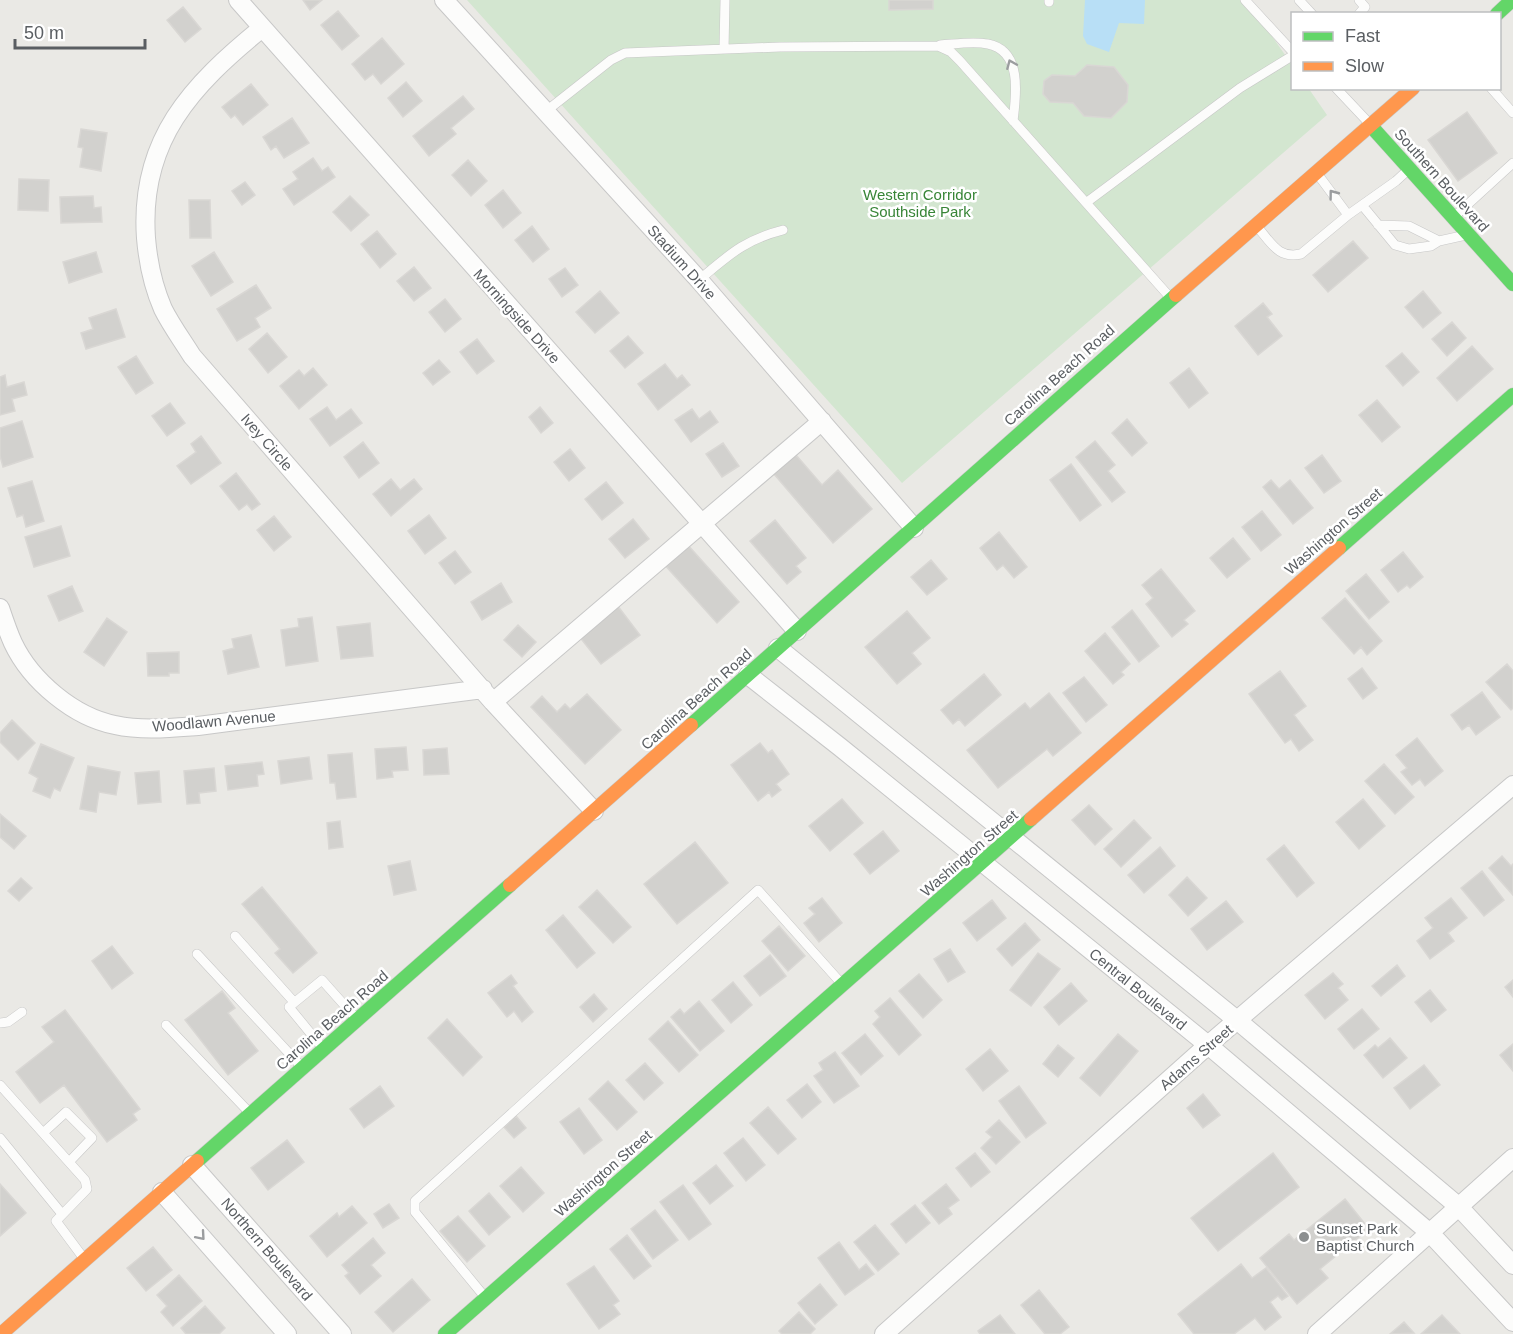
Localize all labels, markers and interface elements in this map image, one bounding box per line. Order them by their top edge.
scale bar [15,12,146,50]
legend [1291,12,1501,90]
text: 50 m [24,23,64,43]
text: Fast [1345,26,1380,46]
text: Slow [1345,56,1385,76]
one-way arrow [1006,59,1018,70]
street label: Southern Boulevard [1391,125,1493,235]
park label: Western Corridor Southside Park [863,186,977,220]
one-way arrow [1329,189,1340,200]
street label: Stadium Drive [644,221,720,303]
street label: Morningside Drive [470,265,564,367]
street label: Carolina Beach Road [1000,321,1118,429]
street label: Ivey Circle [238,410,296,474]
street label: Washington Street [1281,484,1386,578]
street label: Carolina Beach Road [637,645,755,753]
street label: Woodlawn Avenue [152,707,276,735]
street label: Washington Street [917,806,1022,900]
street label: Central Boulevard [1086,945,1190,1033]
street label: Carolina Beach Road [273,967,391,1073]
street label: Adams Street [1156,1020,1236,1093]
street label: Washington Street [551,1126,656,1220]
street label: Northern Boulevard [218,1194,316,1304]
place label: Sunset Park Baptist Church [1316,1220,1414,1254]
one-way arrow [193,1229,204,1240]
marker: Sunset Park Baptist Church [1297,1230,1311,1244]

